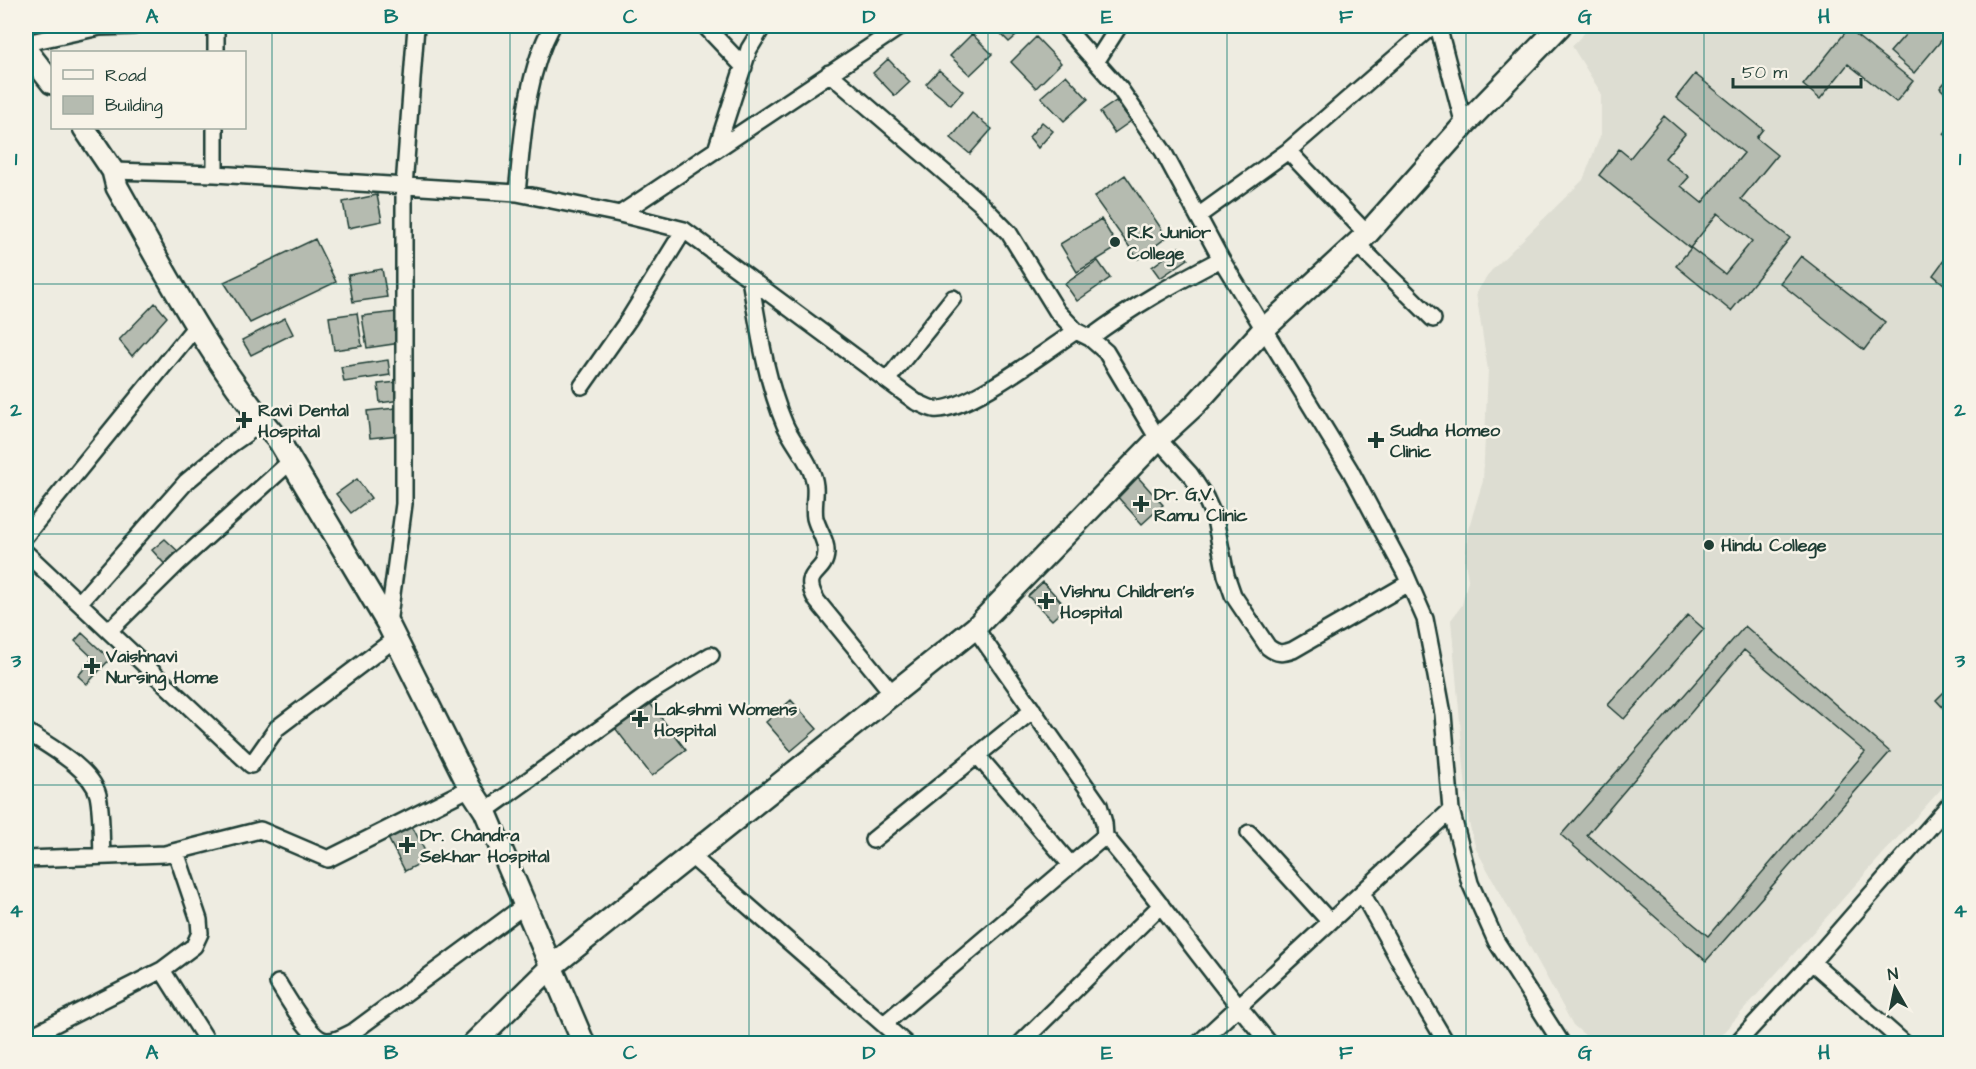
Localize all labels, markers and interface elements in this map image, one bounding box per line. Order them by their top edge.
text: A [146,3,159,31]
text: B [384,3,399,31]
text: C [623,3,638,31]
text: D [863,3,876,31]
text: E [1101,3,1113,31]
text: F [1339,3,1354,31]
text: G [1578,3,1592,31]
text: H [1818,3,1830,31]
legend [51,51,246,129]
scale bar [1733,51,1860,89]
text: 50 m [1742,60,1787,85]
text: Road [105,63,146,88]
text: Building [105,93,163,119]
text: 1 [15,145,18,173]
text: 1 [1959,145,1962,173]
place label: R.K Junior College [1127,220,1211,267]
marker: R.K Junior College [1108,235,1122,249]
text: 2 [9,396,22,424]
text: 2 [1953,396,1966,424]
place label: Ravi Dental Hospital [258,398,349,444]
marker: Ravi Dental Hospital [235,411,253,429]
place label: Sudha Homeo Clinic [1389,418,1501,464]
marker: Sudha Homeo Clinic [1367,431,1385,449]
place label: Dr. G.V. Ramu Clinic [1154,482,1248,528]
marker: Dr. G.V. Ramu Clinic [1132,495,1150,513]
place label: Hindu College [1721,533,1827,559]
marker: Hindu College [1702,538,1716,552]
place label: Vishnu Children's Hospital [1059,579,1194,625]
marker: Vishnu Children's Hospital [1037,592,1055,610]
place label: Vaishnavi Nursing Home [105,644,219,691]
text: 3 [10,647,22,675]
text: 3 [1954,647,1966,675]
marker: Vaishnavi Nursing Home [83,657,101,675]
place label: Lakshmi Womens Hospital [654,697,797,743]
marker: Lakshmi Womens Hospital [631,710,649,728]
place label: Dr. Chandra Sekhar Hospital [419,823,550,869]
marker: Dr. Chandra Sekhar Hospital [398,836,416,854]
text: 4 [9,897,23,925]
text: 4 [1953,897,1967,925]
north arrow [1865,958,1925,1018]
text: N [1886,963,1899,986]
text: A [146,1039,159,1067]
text: B [384,1039,399,1067]
text: C [623,1039,638,1067]
text: D [863,1039,876,1067]
text: E [1101,1039,1113,1067]
text: F [1339,1039,1354,1067]
text: G [1578,1039,1592,1067]
text: H [1818,1039,1830,1067]

